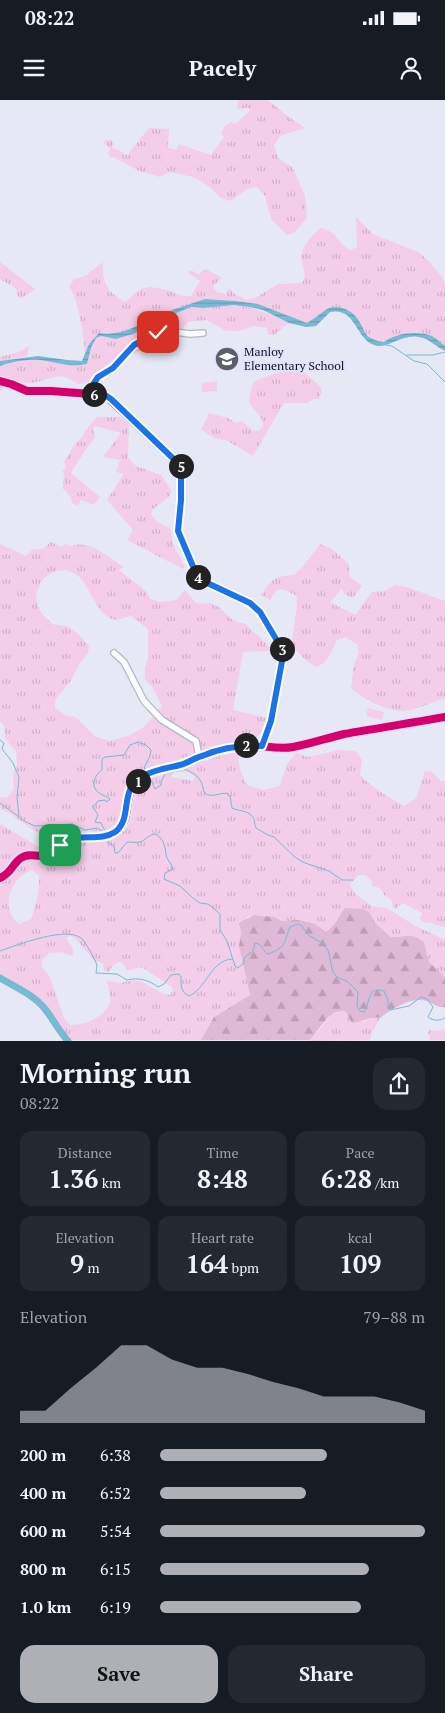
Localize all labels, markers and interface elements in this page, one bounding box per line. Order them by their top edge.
text: 08:22 [25,5,74,30]
text: Pacely [189,53,256,82]
icon: menu [20,54,48,82]
icon: person [397,54,425,82]
pin [137,311,179,353]
icon: check [144,318,172,346]
place label: Manloy Elementary School [244,344,345,373]
school or university icon: Manloy Elementary School [214,346,240,372]
pin: 6 [82,382,106,406]
text: 6 [91,385,98,404]
pin: 5 [168,454,194,478]
text: 5 [178,457,185,476]
pin: 4 [186,564,210,590]
text: 4 [195,568,202,587]
pin: 3 [270,636,294,662]
text: 3 [279,640,286,659]
pin: 2 [234,732,258,758]
text: 2 [243,736,250,755]
pin: 1 [126,768,150,794]
text: 1 [135,772,142,791]
pin [39,824,81,866]
icon: arrive [46,831,74,859]
text: Morning run [20,1054,191,1091]
button: share [373,1058,425,1110]
text: 08:22 [20,1092,59,1114]
text: Distance [58,1143,112,1162]
text: Time [206,1143,239,1162]
text: Pace [346,1143,375,1162]
text: 1.36 [49,1162,98,1195]
text: 8:48 [197,1162,248,1195]
text: 6:28 [321,1162,372,1195]
text: km [98,1173,121,1192]
text: /km [372,1173,399,1192]
text: Elevation [55,1228,114,1247]
text: Heart rate [191,1228,254,1247]
text: kcal [348,1228,373,1247]
text: 9 [70,1247,84,1280]
text: 164 [186,1247,228,1280]
text: 109 [339,1247,381,1280]
text: m [84,1258,100,1277]
text: bpm [228,1258,259,1277]
text: Elevation [20,1306,87,1328]
text: 79–88 m [363,1306,425,1328]
text: 200 m [20,1444,66,1466]
text: 6:38 [100,1444,131,1466]
text: 400 m [20,1482,66,1504]
text: 6:52 [100,1482,131,1504]
text: 600 m [20,1520,66,1542]
text: 5:54 [100,1520,131,1542]
text: 800 m [20,1558,66,1580]
text: 6:15 [100,1558,131,1580]
text: 1.0 km [20,1596,71,1618]
text: 6:19 [100,1596,131,1618]
button: Save [20,1645,218,1703]
button: Share [228,1645,425,1703]

